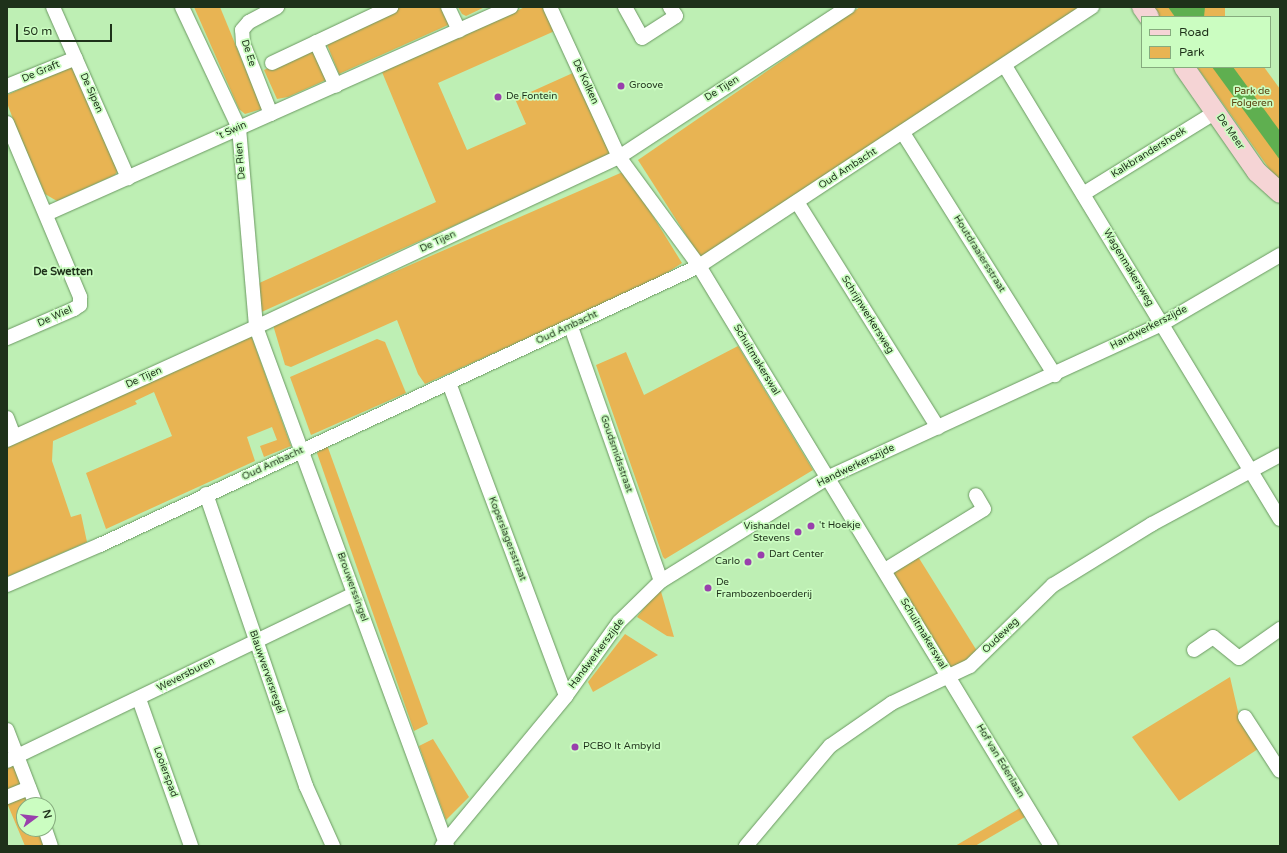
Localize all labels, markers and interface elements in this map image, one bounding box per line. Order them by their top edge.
scale bar [18,16,114,42]
legend [1141,16,1271,68]
text: 50 m [23,24,52,38]
text: Road [1179,25,1209,39]
street label: De Ee [238,38,258,68]
text: Park [1179,45,1205,59]
street label: De Kolken [569,58,601,106]
street label: De Graft [20,59,62,85]
street label: De Sipen [77,71,105,115]
street label: De Tijen [703,74,741,104]
place label: Groove [629,80,663,92]
marker: Groove [616,81,626,91]
park label: Park de Folgeren [1231,85,1273,108]
place label: De Fontein [506,91,557,103]
marker: De Fontein [493,92,503,102]
street label: De Meer [1214,112,1246,152]
street label: 't Swin [215,119,249,143]
street label: Kalkbrandershoek [1109,125,1189,181]
street label: De Rien [233,142,249,180]
street label: Oud Ambacht [817,146,879,192]
street label: Houtdraaiersstraat [950,213,1008,295]
street label: Wagenmakersweg [1100,227,1156,309]
street label: De Tijen [418,228,458,256]
district label: De Swetten [33,265,93,279]
street label: Schrijnwerkersweg [838,274,896,356]
street label: Handwerkerszijde [1109,303,1189,353]
street label: De Wiel [36,304,74,330]
street label: Oud Ambacht [534,308,600,348]
street label: Schuitmakerswal [730,322,782,398]
street label: De Tijen [124,365,164,391]
street label: Goudsmidsstraat [597,414,635,494]
street label: Handwerkerszijde [815,442,897,490]
street label: Oud Ambacht [240,444,306,484]
street label: Koperslagersstraat [485,495,529,583]
place label: Vishandel Stevens [744,520,790,544]
place label: 't Hoekje [819,520,860,532]
marker: 't Hoekje [806,521,816,531]
marker: Vishandel Stevens [793,527,803,537]
place label: Dart Center [769,549,824,561]
marker: Dart Center [756,550,766,560]
street label: Brouwerssingel [334,551,370,623]
place label: Carlo [715,556,740,568]
marker: Carlo [743,557,753,567]
place label: De Frambozenboerderij [716,576,812,600]
marker: De Frambozenboerderij [703,583,713,593]
street label: Schuitmakerswal [897,596,949,672]
street label: Oudeweg [980,616,1022,656]
street label: Handwerkerszijde [567,617,627,691]
street label: Blauwverversregel [246,629,286,715]
street label: Weversburen [155,655,217,695]
street label: Hof van Edenlaan [973,722,1027,800]
place label: PCBO It Ambyld [583,741,660,753]
marker: PCBO It Ambyld [570,742,580,752]
street label: Looierspad [150,745,180,799]
north arrow [16,797,56,837]
text: N [40,808,55,820]

